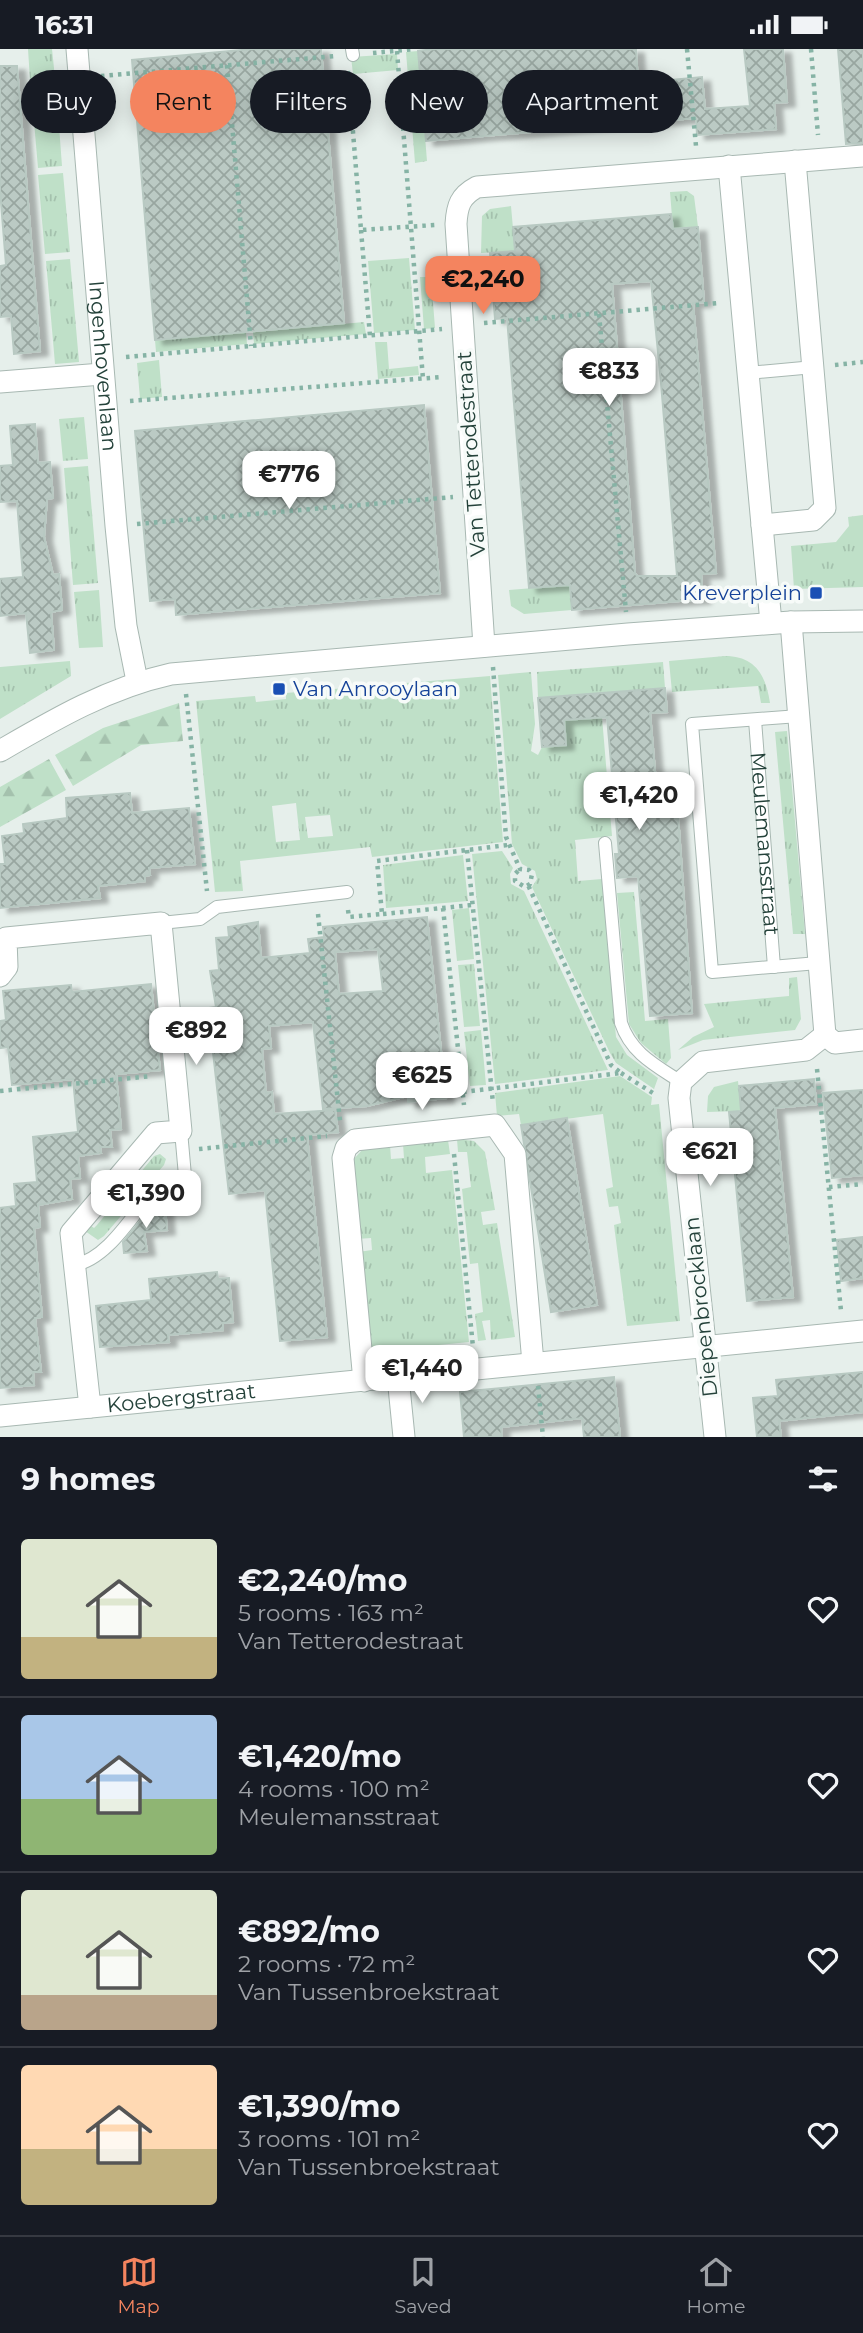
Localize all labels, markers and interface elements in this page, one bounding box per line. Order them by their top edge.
text: 16:31 [35,9,94,41]
chip: Buy [21,70,116,133]
chip: Rent [130,70,236,133]
chip: Filters [250,70,371,133]
chip: New [385,70,488,133]
chip: Apartment [502,70,683,133]
pin: €2,240 [426,257,540,316]
text: €2,240 [441,265,525,293]
street label: Ingenhovenlaan [84,279,123,452]
pin: €833 [568,349,650,408]
street label: Van Tetterodestraat [451,350,490,558]
text: €833 [579,357,639,385]
pin: €776 [248,451,330,511]
text: €776 [258,460,320,488]
place label: Kreverplein [682,580,802,605]
marker: Kreverplein [808,585,824,601]
place label: Van Anrooylaan [293,676,458,701]
marker: Van Anrooylaan [271,681,287,697]
street label: Meulemansstraat [745,751,785,936]
pin: €1,420 [582,773,696,832]
text: €1,420 [600,781,678,809]
pin: €892 [155,1007,237,1067]
text: €892 [165,1016,227,1044]
pin: €625 [381,1053,463,1112]
text: €625 [392,1061,452,1089]
pin: €621 [669,1129,751,1188]
text: €621 [682,1137,738,1165]
pin: €1,390 [89,1171,203,1230]
text: €1,390 [107,1179,185,1207]
street label: Diepenbrocklaan [679,1216,722,1398]
pin: €1,440 [365,1345,479,1405]
text: €1,440 [381,1354,463,1382]
street label: Koebergstraat [105,1378,257,1417]
icon: filters [804,1460,842,1498]
text: 9 homes [21,1461,156,1498]
text: €2,240/mo [238,1562,407,1599]
icon: home [77,1567,161,1651]
icon: heart [804,1590,842,1628]
text: 5 rooms · 163 m² [238,1599,424,1627]
text: Van Tetterodestraat [238,1627,464,1655]
text: €1,420/mo [238,1738,401,1775]
icon: home [77,1743,161,1827]
icon: heart [804,1766,842,1804]
text: 4 rooms · 100 m² [238,1775,430,1803]
text: Meulemansstraat [238,1803,439,1831]
text: €892/mo [238,1913,380,1950]
icon: home [77,1918,161,2002]
icon: heart [804,1941,842,1979]
text: 2 rooms · 72 m² [238,1950,415,1978]
text: Van Tussenbroekstraat [238,1978,500,2006]
text: €1,390/mo [238,2088,400,2125]
icon: home [77,2093,161,2177]
icon: heart [804,2116,842,2154]
text: 3 rooms · 101 m² [238,2125,420,2153]
text: Van Tussenbroekstraat [238,2153,500,2181]
tab: Map [117,2253,160,2318]
tab: Saved [395,2253,452,2318]
tab: Home [687,2253,746,2318]

